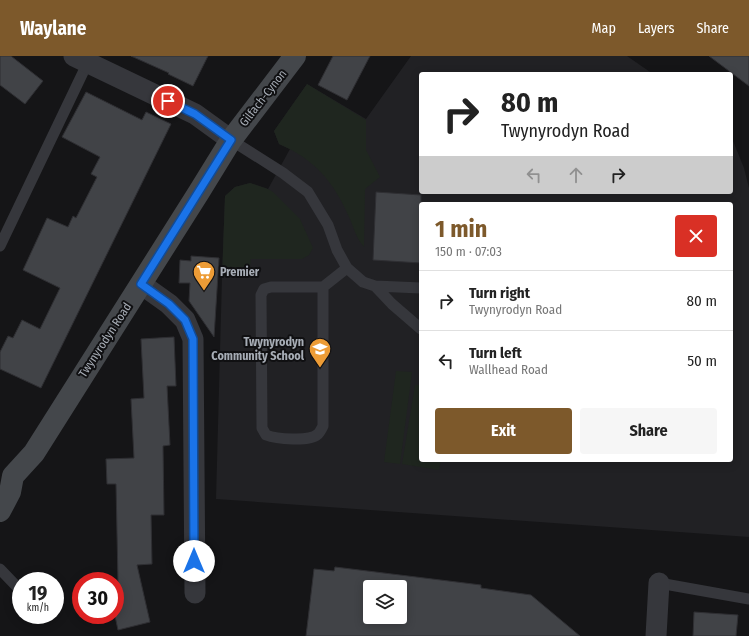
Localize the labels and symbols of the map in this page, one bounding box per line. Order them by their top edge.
street label: Gilfach-Cynon [237,67,289,129]
pin [151,84,185,118]
supermarket icon: Premier [191,259,217,292]
place label: Premier [220,265,260,279]
street label: Twynyrodyn Road [76,300,134,380]
place label: Twynyrodyn Community School [211,335,305,363]
school or university icon: Twynyrodyn Community School [307,336,333,369]
position arrow [173,540,215,582]
speed limit sign: 30 [72,572,124,624]

